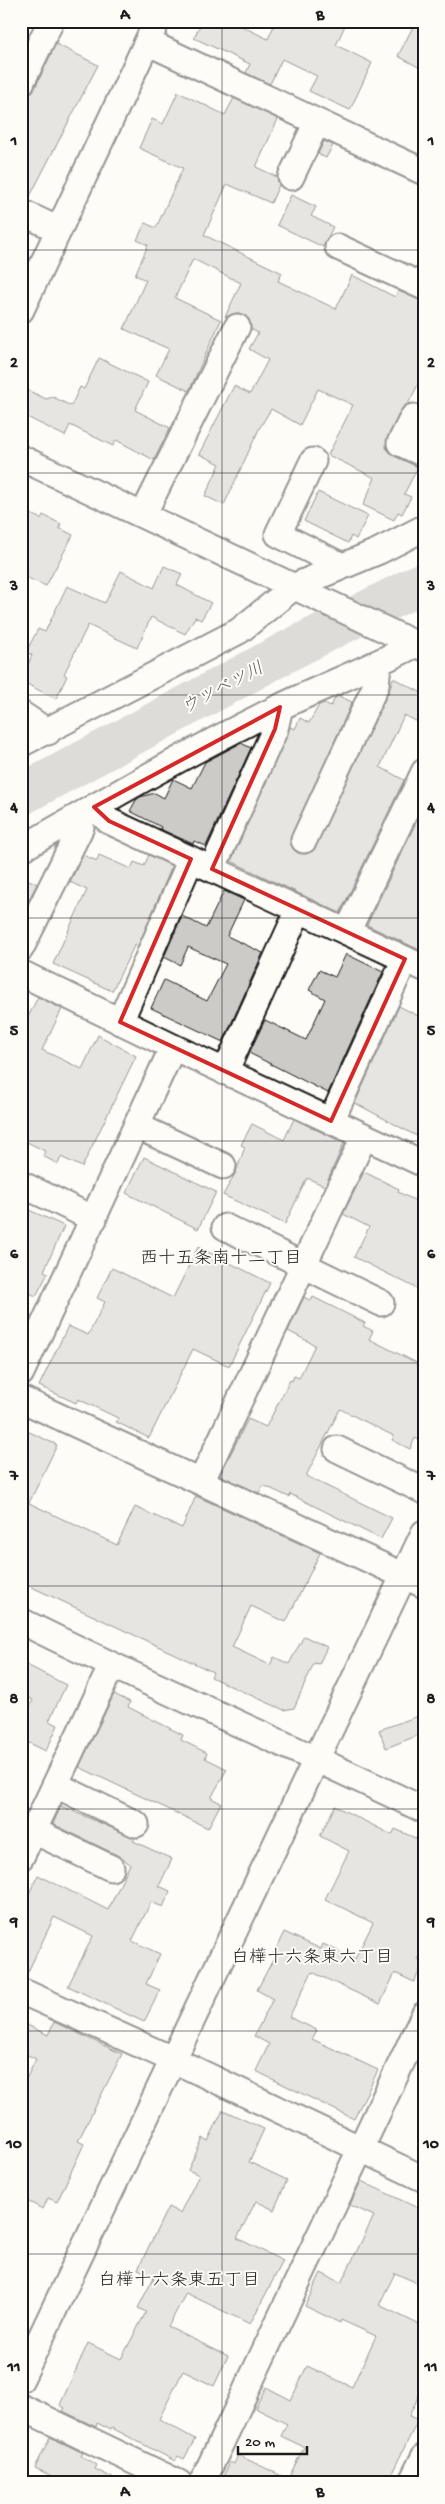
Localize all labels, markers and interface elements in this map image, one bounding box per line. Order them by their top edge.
text: A [119,7,131,26]
text: B [315,7,325,26]
text: 1 [10,133,17,152]
text: 1 [427,133,434,152]
text: 2 [10,355,18,374]
text: 2 [427,355,435,374]
text: 3 [9,578,18,597]
text: 3 [426,578,435,597]
water label: ウツベツ川 [179,659,268,720]
text: 4 [9,800,18,819]
text: 4 [426,800,435,819]
text: 5 [10,1023,19,1042]
text: 5 [427,1023,436,1042]
text: 6 [10,1246,19,1265]
text: 6 [427,1246,436,1265]
district label: 西十五条南十二丁目 [140,1248,302,1270]
text: 7 [9,1468,19,1487]
text: 7 [426,1468,436,1487]
text: 8 [10,1691,19,1710]
text: 8 [427,1691,436,1710]
text: 9 [9,1914,18,1933]
text: 9 [426,1914,435,1933]
district label: 白樺十六条東六丁目 [231,1947,393,1969]
text: 10 [5,2136,22,2155]
text: 10 [422,2136,439,2155]
district label: 白樺十六条東五丁目 [98,2270,260,2292]
text: 11 [7,2359,20,2378]
text: 11 [424,2359,437,2378]
scale bar [238,2424,306,2456]
text: 20 m [245,2434,275,2452]
text: A [119,2484,131,2503]
text: B [315,2484,325,2503]

